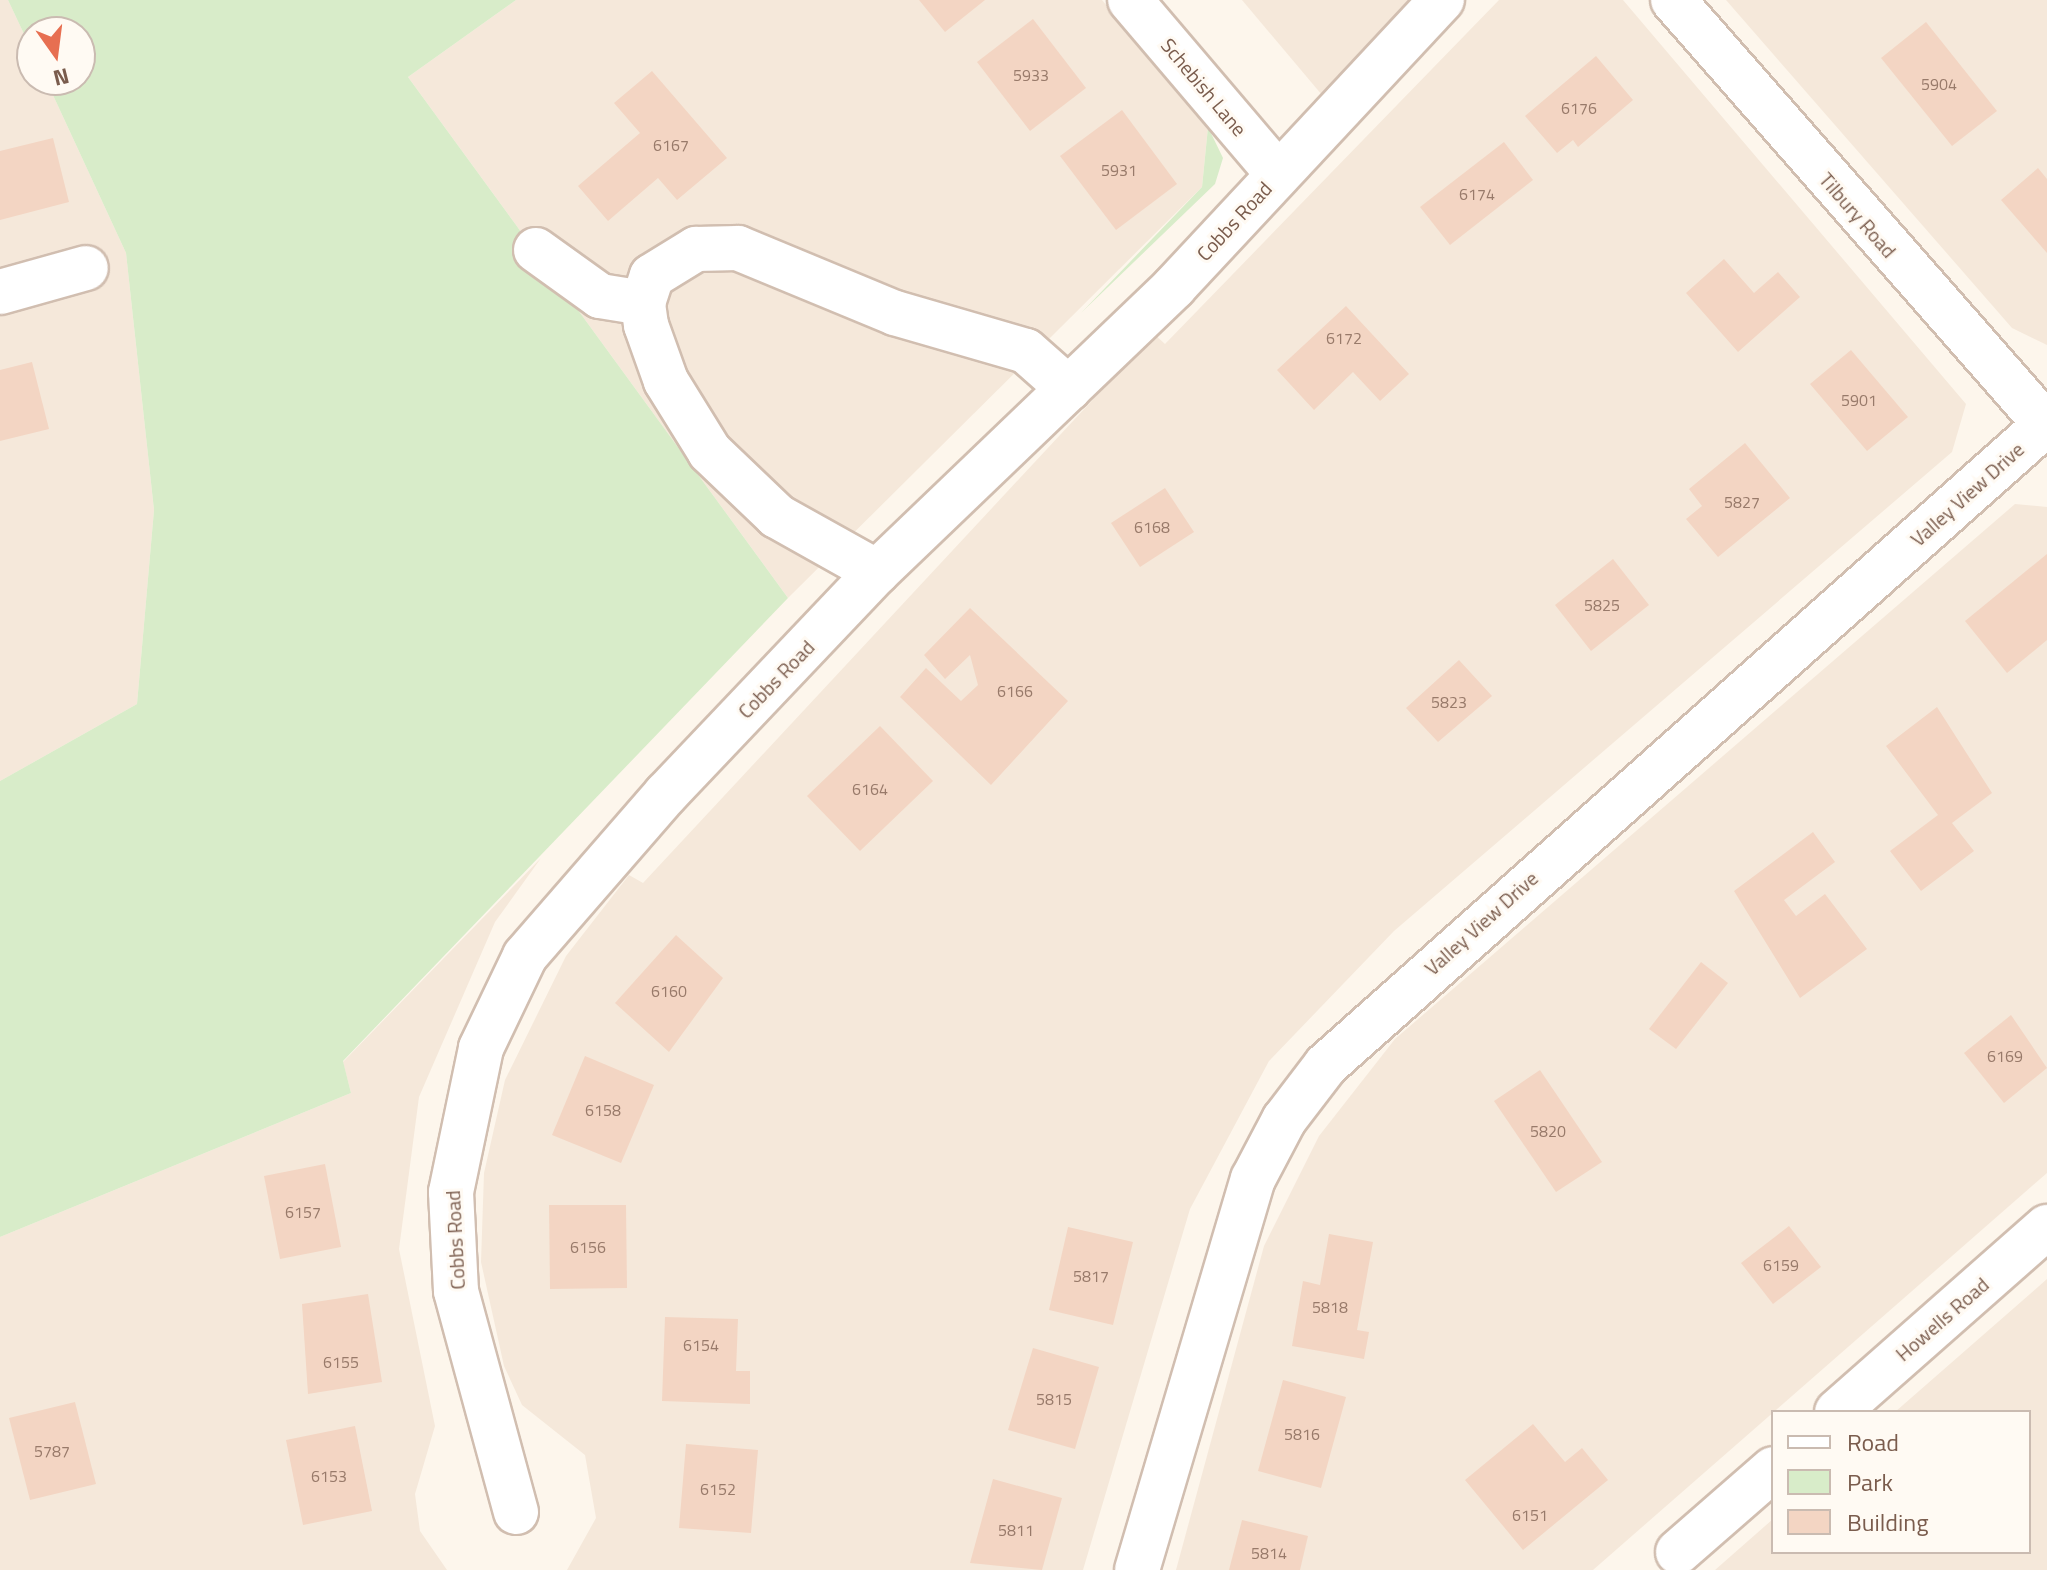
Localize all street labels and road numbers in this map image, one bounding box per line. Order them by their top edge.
street label: Schebish Lane [1156,33,1252,141]
street label: Tilbury Road [1815,168,1901,262]
street label: Cobbs Road [1191,177,1277,265]
street label: Valley View Drive [1906,437,2028,551]
street label: Cobbs Road [733,635,819,723]
street label: Valley View Drive [1420,866,1542,980]
street label: Cobbs Road [440,1190,470,1290]
street label: Howells Road [1891,1272,1993,1366]

